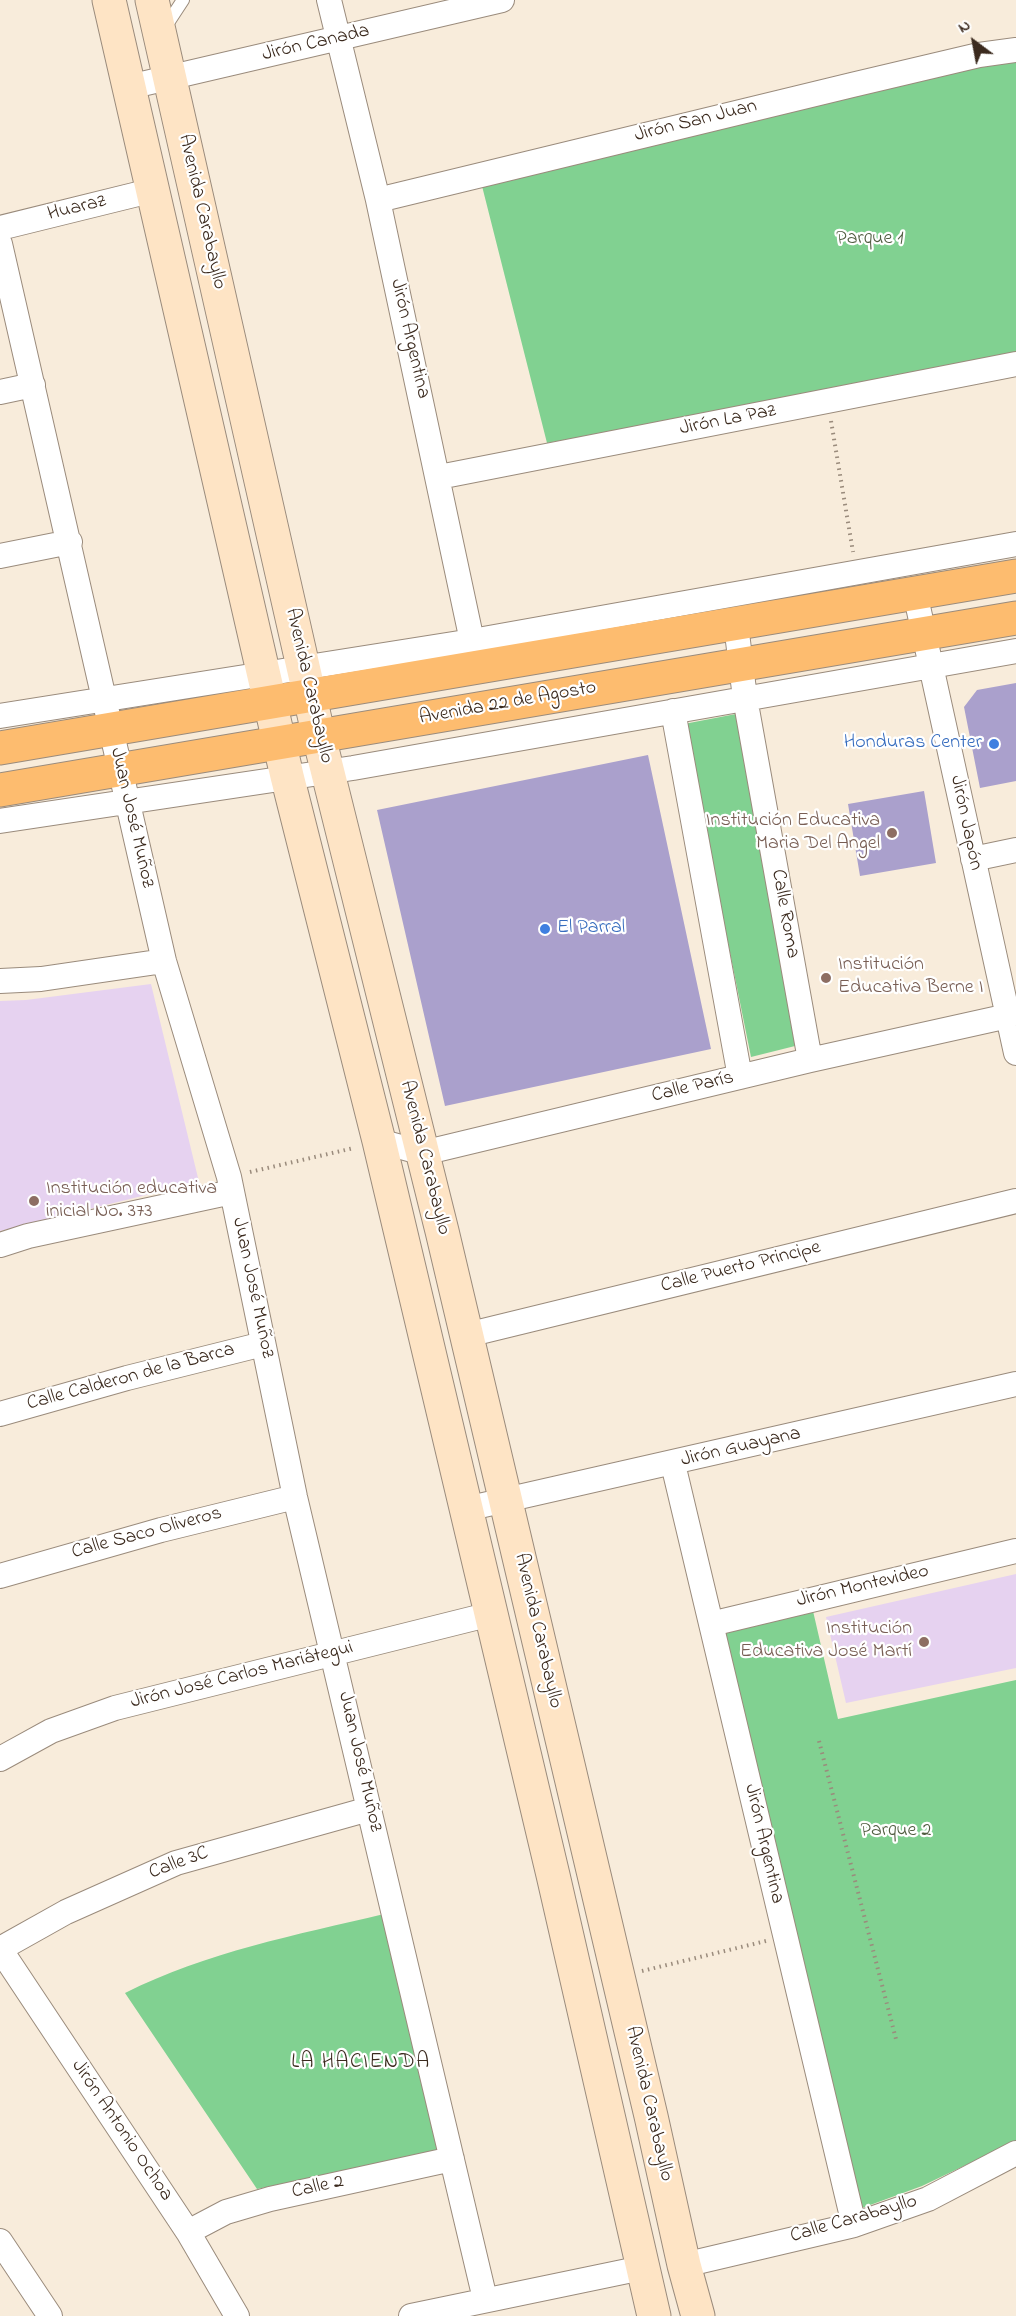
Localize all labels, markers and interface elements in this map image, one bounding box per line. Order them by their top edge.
north arrow [944,12,1004,72]
text: N [954,14,975,40]
street label: Jirón Canada [260,20,372,68]
street label: Jirón San Juan [632,95,760,149]
street label: Avenida Carabayllo [171,132,231,292]
street label: Huaraz [45,190,109,228]
park label: Parque 1 [836,228,904,252]
street label: Jirón Argentina [384,277,434,401]
street label: Jirón La Paz [678,400,778,442]
street label: Avenida Carabayllo [278,606,338,766]
street label: Avenida 22 de Agosto [418,677,598,731]
place label: Honduras Center [844,732,982,756]
marker: Honduras Center [987,737,1001,751]
street label: Juan José Muñoz [103,746,159,890]
street label: Jirón Japón [943,773,987,873]
place label: Institución Educativa Maria Del Angel [706,810,880,857]
marker: Institución Educativa Maria Del Angel [885,826,899,840]
street label: Calle Roma [764,867,804,961]
place label: El Parral [557,917,625,941]
marker: El Parral [538,922,552,936]
place label: Institución Educativa Berne I [838,954,983,1001]
marker: Institución Educativa Berne I [819,971,833,985]
street label: Calle París [650,1067,736,1109]
street label: Avenida Carabayllo [393,1078,455,1238]
place label: Institución educativa inicial No. 373 [46,1178,217,1225]
marker: Institución educativa inicial No. 373 [27,1194,41,1208]
street label: Juan José Muñoz [225,1215,279,1361]
street label: Calle Puerto Principe [659,1237,823,1299]
street label: Calle Calderon de la Barca [25,1339,237,1417]
street label: Jirón Guayana [679,1423,803,1473]
street label: Calle Saco Oliveros [69,1502,225,1566]
street label: Avenida Carabayllo [507,1551,567,1711]
street label: Jirón Montevideo [795,1560,931,1614]
place label: Institución Educativa José Martí [740,1618,912,1665]
marker: Institución Educativa José Martí [917,1635,931,1649]
street label: Jirón José Carlos Mariátegui [128,1637,356,1715]
street label: Juan José Muñoz [331,1690,387,1834]
street label: Jirón Argentina [738,1782,788,1906]
park label: Parque 2 [861,1820,931,1844]
street label: Calle 3C [146,1842,212,1886]
street label: Avenida Carabayllo [618,2024,678,2184]
district label: LA HACIENDA [291,2051,431,2077]
street label: Jirón Antonio Ochoa [65,2056,177,2206]
street label: Calle 2 [290,2171,346,2205]
street label: Calle Carabayllo [788,2190,920,2250]

